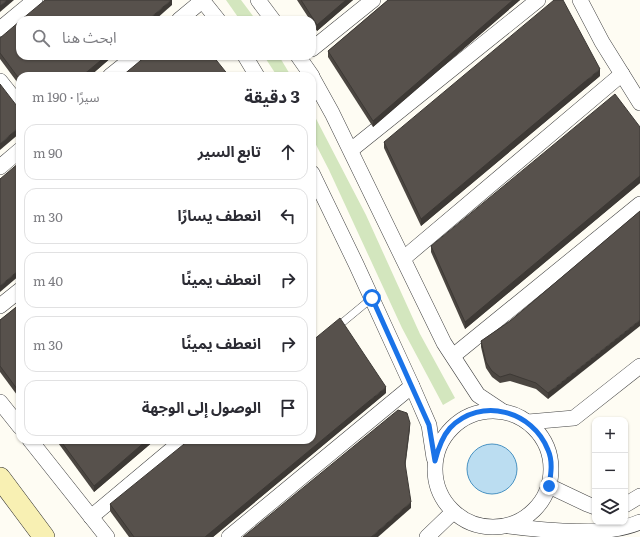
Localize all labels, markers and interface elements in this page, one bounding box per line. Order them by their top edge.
search box [16,16,316,60]
text: ابحث هنا [62,25,117,48]
icon: search [30,27,52,49]
text: 3 دقيقة [244,83,300,108]
text: سيرًا · 190 m [32,87,99,106]
text: تابع السير [198,139,261,162]
icon: ahead [277,141,299,163]
text: 90 m [33,143,63,162]
text: انعطف يسارًا [177,203,261,226]
icon: left [277,205,299,227]
text: 30 m [33,207,63,226]
text: انعطف يمينًا [181,267,261,290]
icon: right [277,269,299,291]
text: 40 m [33,271,63,290]
route start [363,289,381,307]
text: انعطف يمينًا [181,331,261,354]
icon: right [277,333,299,355]
text: 30 m [33,335,63,354]
text: الوصول إلى الوجهة [142,395,261,418]
icon: arrive [277,397,299,419]
map controls [592,417,628,525]
button: + [592,417,628,453]
button: − [592,453,628,489]
route end [540,477,558,495]
button: layers [592,489,628,525]

